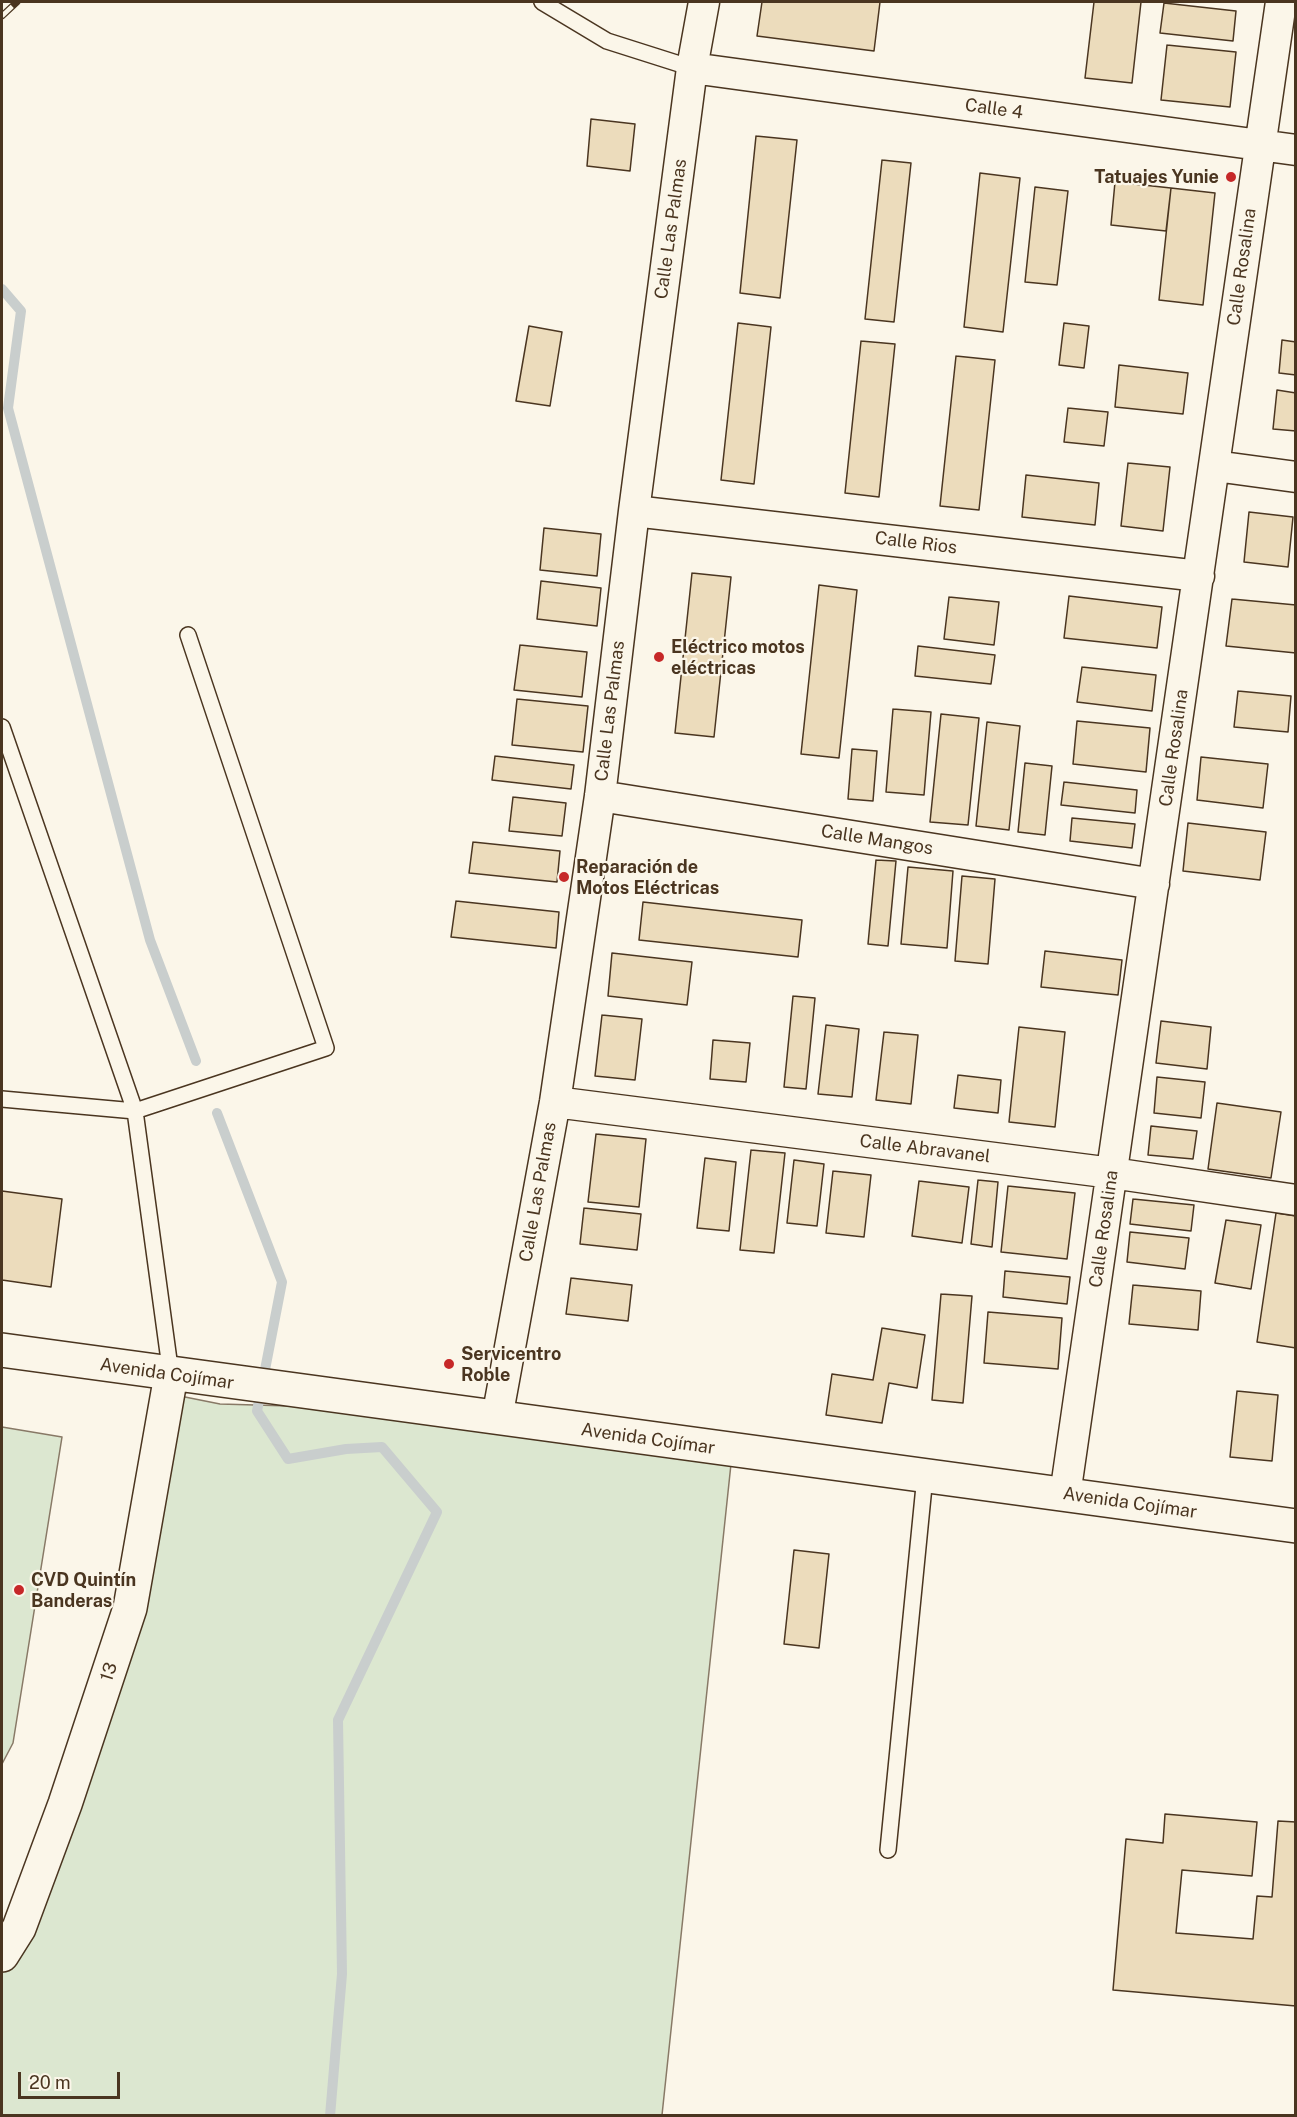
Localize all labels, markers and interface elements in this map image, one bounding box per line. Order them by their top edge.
street label: Calle 4 [964,94,1024,124]
street label: Calle Las Palmas [650,157,692,301]
place label: Tatuajes Yunie [1094,166,1219,188]
marker: Tatuajes Yunie [1224,170,1238,184]
street label: Calle Rosalina [1223,207,1261,327]
street label: Calle Rios [874,527,958,559]
place label: Eléctrico motos eléctricas [671,636,805,678]
street label: Calle Las Palmas [591,639,629,783]
marker: Eléctrico motos eléctricas [652,650,666,664]
street label: Calle Rosalina [1155,688,1193,808]
street label: Calle Mangos [819,820,935,860]
place label: Reparación de Motos Eléctricas [576,856,719,898]
marker: Reparación de Motos Eléctricas [557,870,571,884]
street label: Calle Las Palmas [515,1120,561,1264]
street label: Calle Abravanel [858,1130,992,1168]
street label: Calle Rosalina [1085,1169,1123,1289]
place label: Servicentro Roble [461,1343,561,1386]
street label: Avenida Cojímar [99,1354,235,1394]
marker: Servicentro Roble [442,1357,456,1371]
street label: Avenida Cojímar [580,1419,716,1459]
street label: Avenida Cojímar [1062,1483,1198,1523]
place label: CVD Quintín Banderas [31,1569,136,1612]
marker: CVD Quintín Banderas [12,1583,26,1597]
street label: 13 [96,1660,122,1684]
scale bar [21,2060,123,2098]
text: 20 m [29,2072,71,2093]

